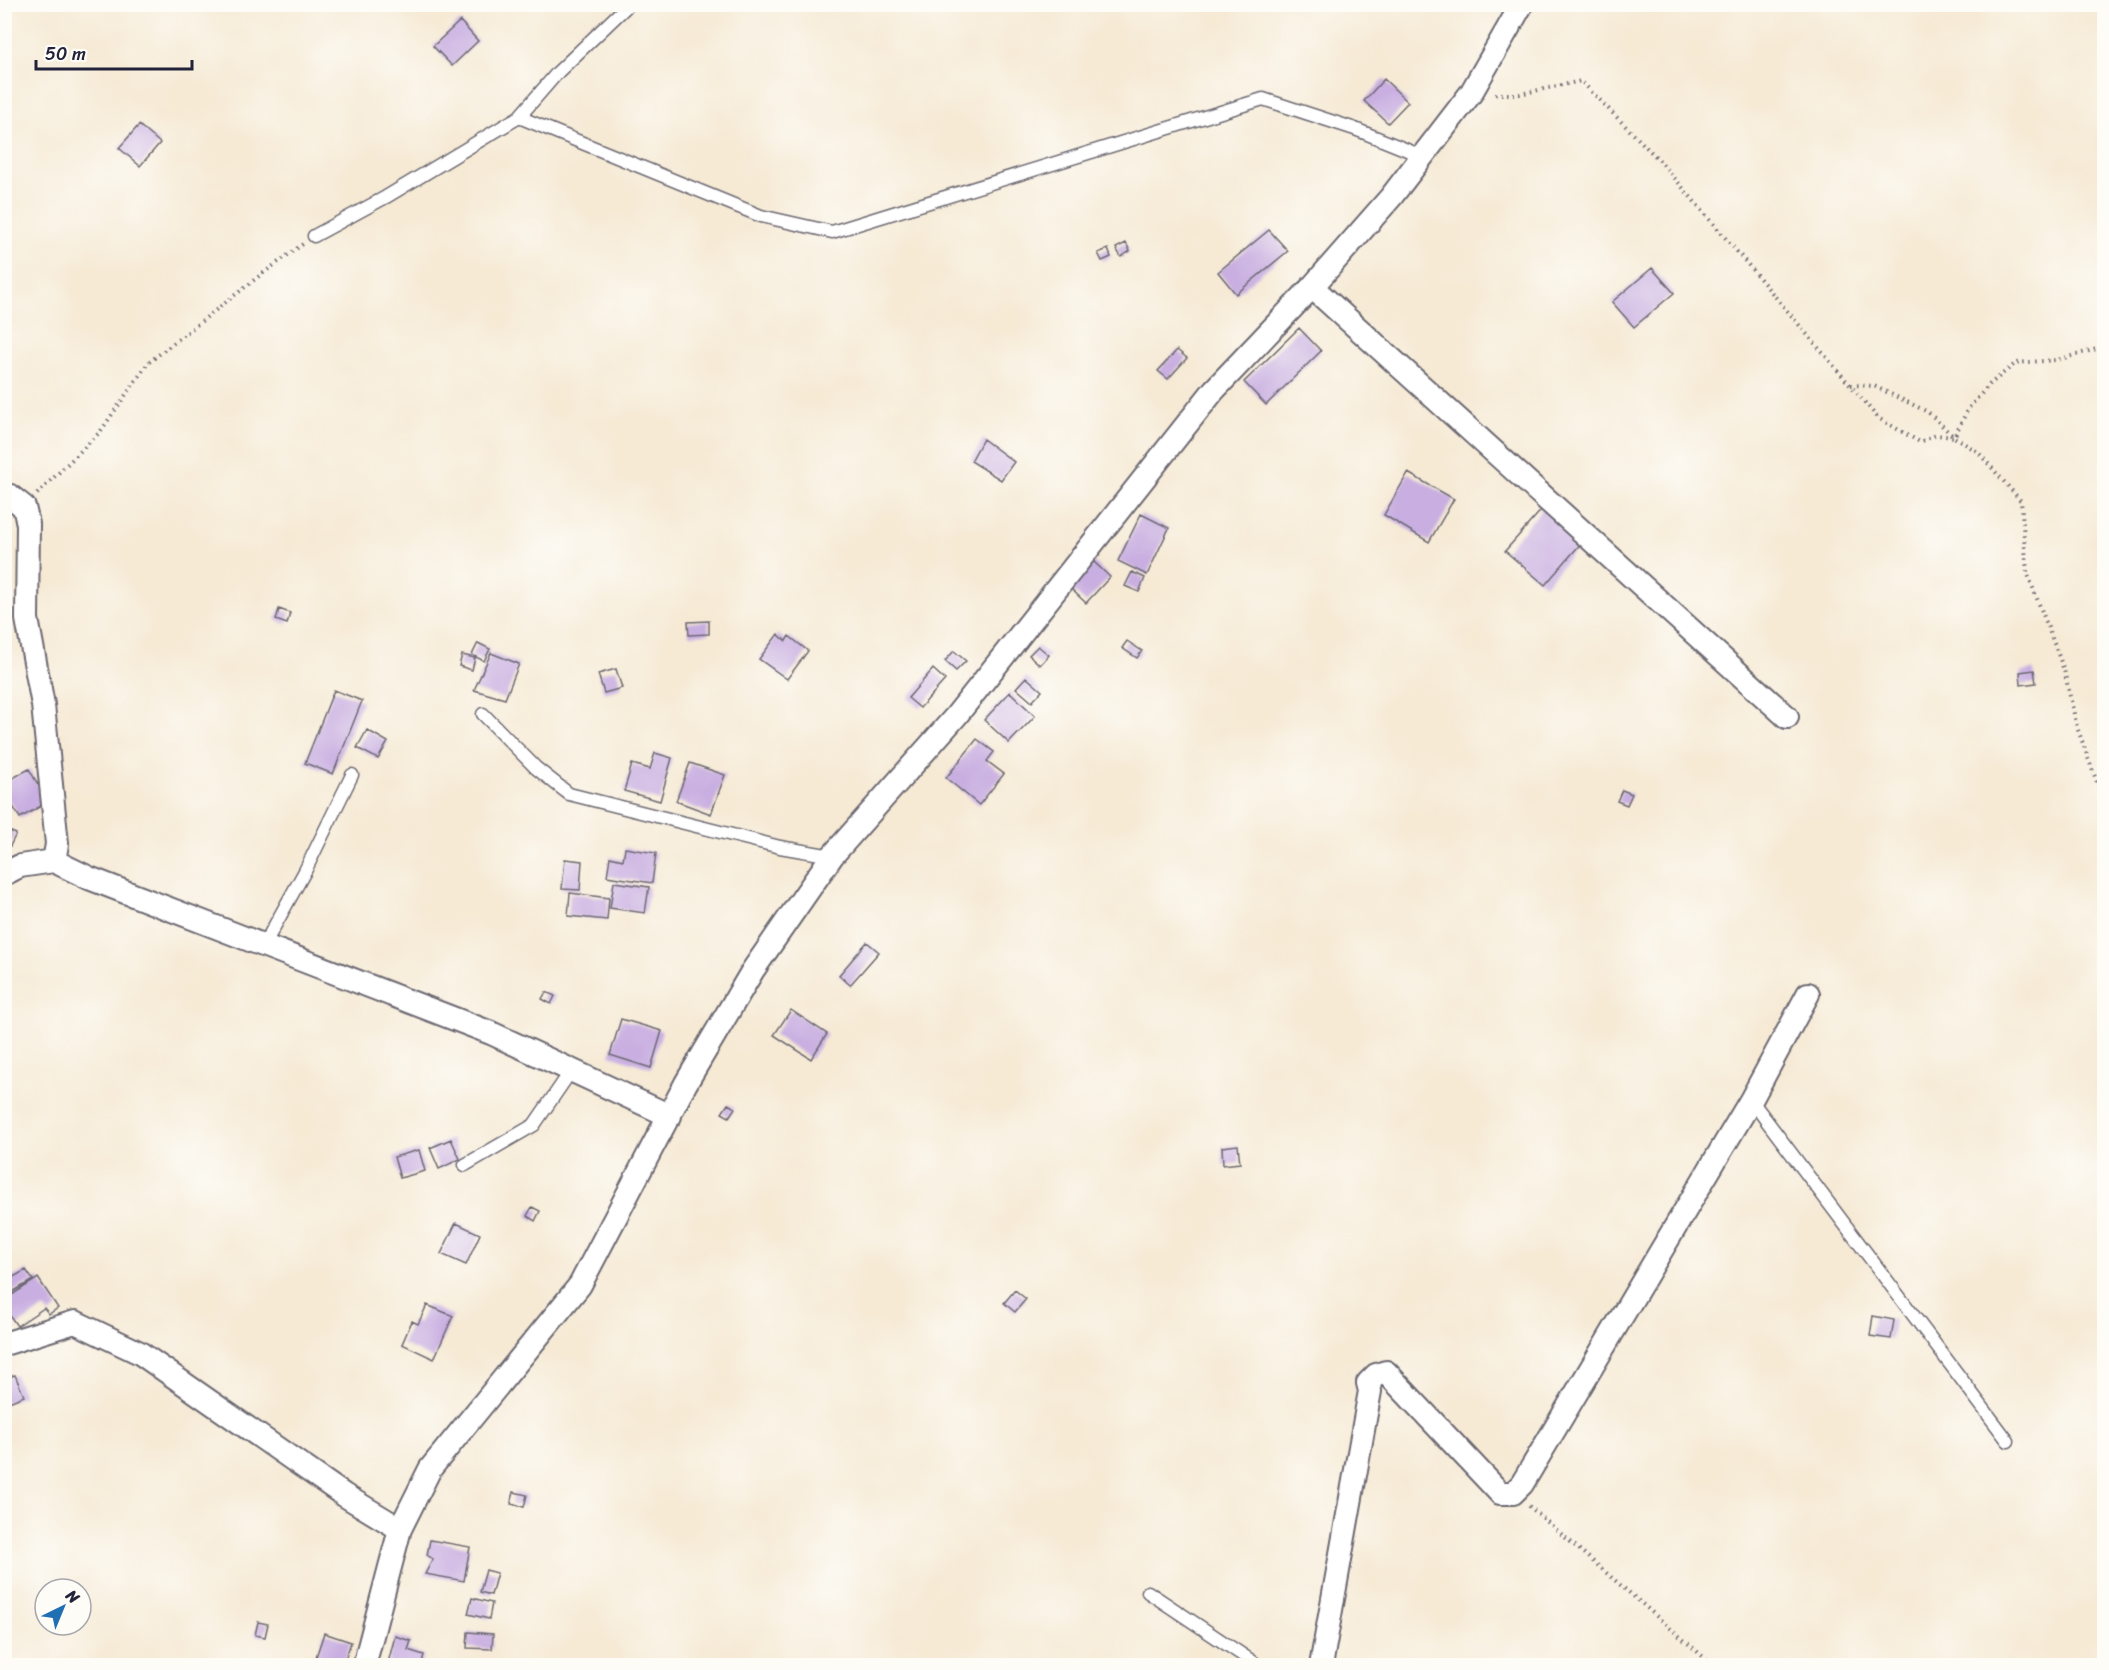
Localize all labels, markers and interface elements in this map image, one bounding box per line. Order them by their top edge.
scale bar [36,33,192,71]
text: 50 m [45,38,86,70]
north arrow [33,1577,93,1637]
text: N [58,1581,87,1611]

